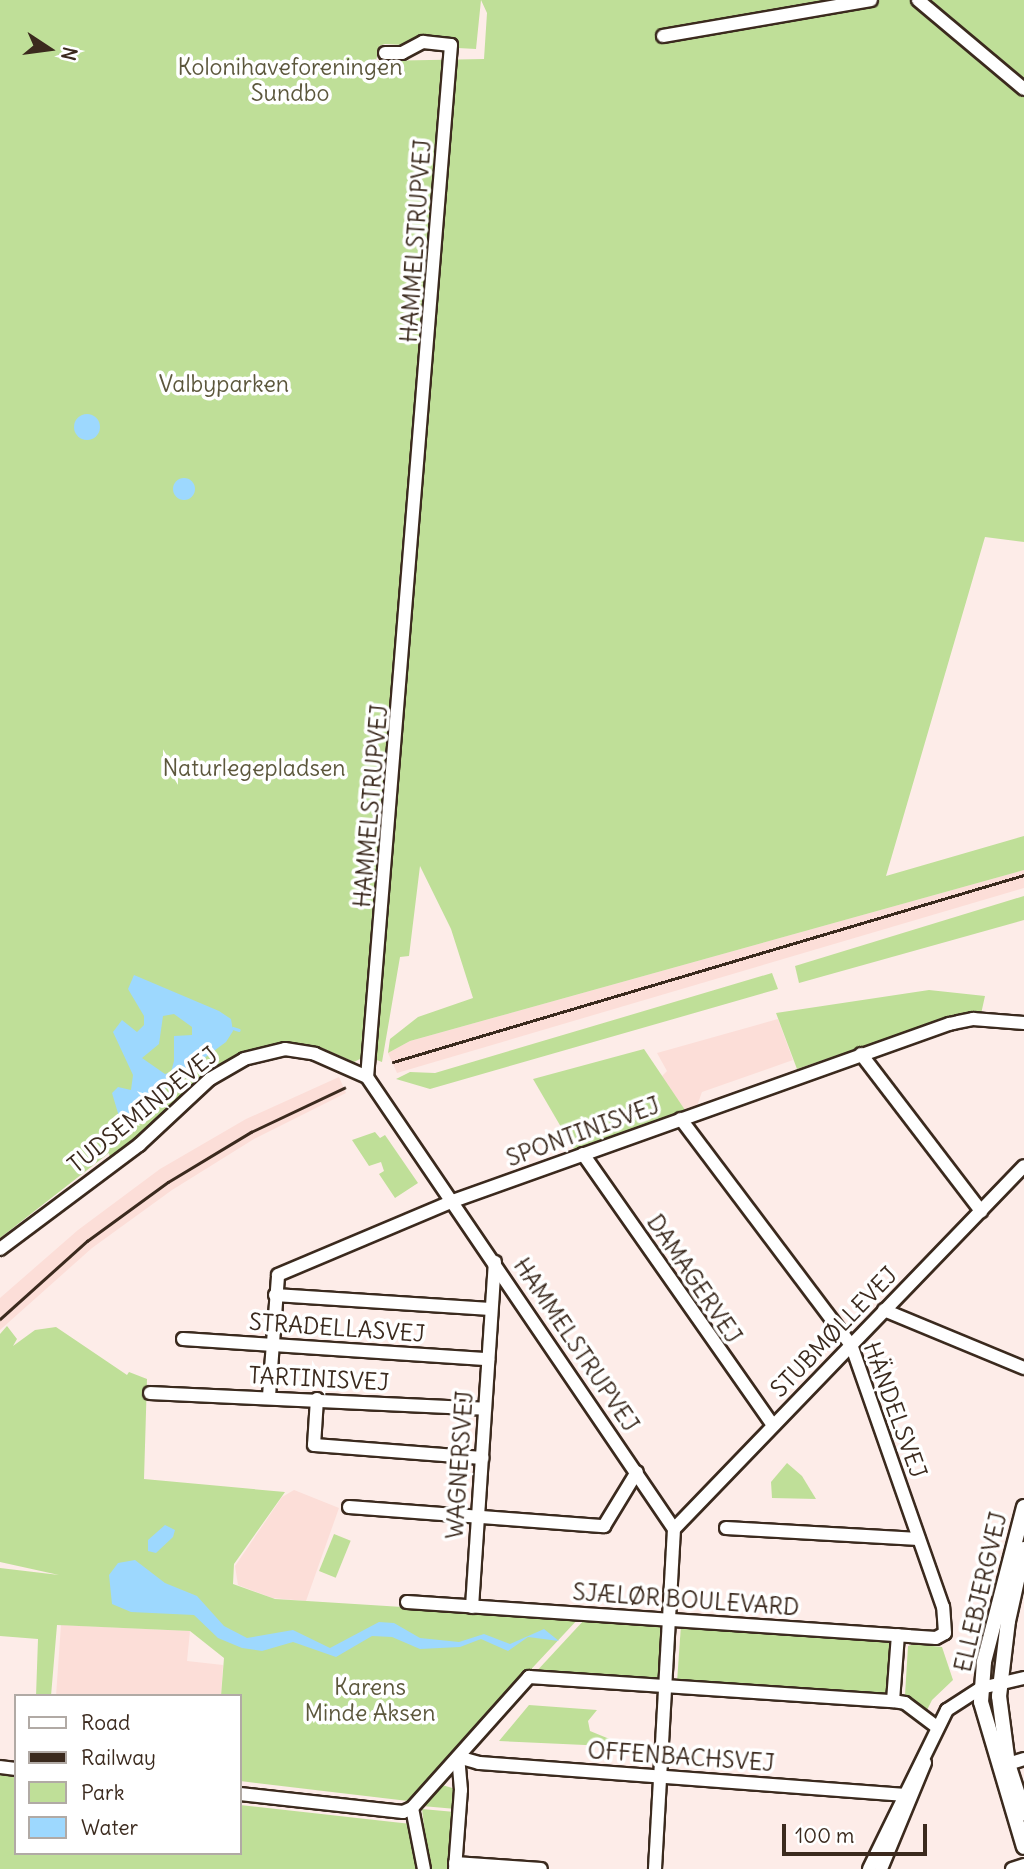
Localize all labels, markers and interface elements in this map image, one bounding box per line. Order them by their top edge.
north arrow [14,14,84,84]
text: N [56,45,83,63]
park label: Kolonihaveforeningen Sundbo [178,53,402,107]
street label: HAMMELSTRUPVEJ [395,138,437,344]
park label: Valbyparken [159,370,289,398]
street label: HAMMELSTRUPVEJ [348,703,394,909]
park label: Naturlegepladsen [162,754,346,782]
street label: TUDSEMINDEVEJ [63,1041,223,1179]
street label: SPONTINISVEJ [503,1091,663,1173]
street label: DAMAGERVEJ [641,1209,747,1349]
street label: HAMMELSTRUPVEJ [508,1253,644,1437]
street label: STUBMØLLEVEJ [765,1261,903,1403]
street label: STRADELLASVEJ [248,1308,426,1348]
street label: HÄNDELSVEJ [858,1338,932,1482]
street label: TARTINISVEJ [248,1362,390,1396]
street label: WAGNERSVEJ [441,1390,479,1540]
street label: ELLEBJERGVEJ [949,1509,1013,1675]
street label: SJÆLØR BOULEVARD [572,1578,800,1622]
park label: Karens Minde Aksen [305,1673,435,1727]
legend [14,1694,242,1855]
text: Road [81,1709,130,1736]
street label: OFFENBACHSVEJ [587,1737,775,1777]
text: Railway [81,1744,156,1771]
text: Park [81,1779,124,1806]
scale bar [786,1810,931,1854]
text: Water [81,1814,138,1841]
text: 100 m [795,1822,854,1849]

